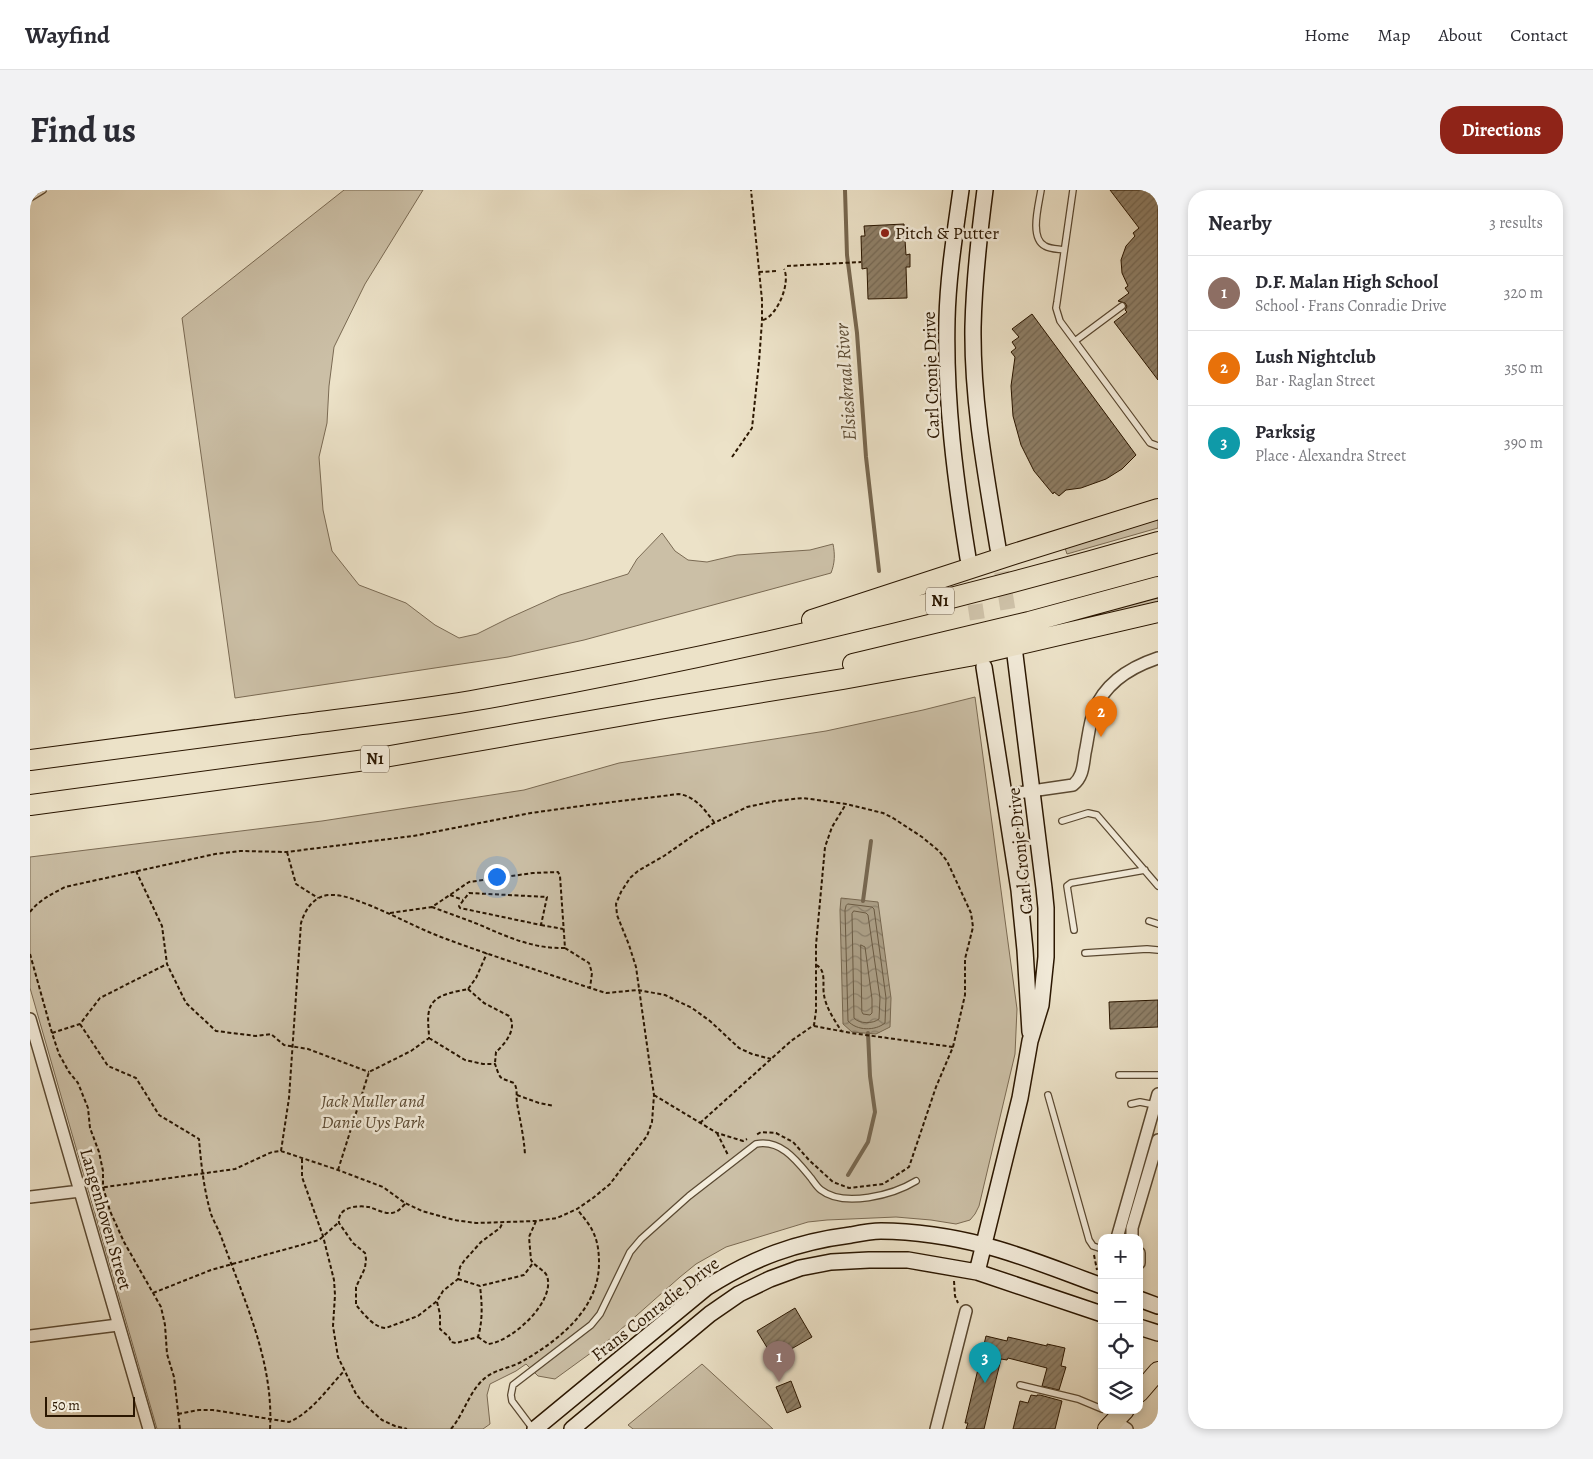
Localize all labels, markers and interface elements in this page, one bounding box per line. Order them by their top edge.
text: Wayfind [25,19,110,51]
text: Home [1304,23,1349,47]
text: Map [1377,23,1410,47]
text: About [1438,23,1482,47]
text: Contact [1510,23,1568,47]
text: Find us [30,106,136,154]
button: Directions [1440,106,1563,154]
text: Nearby [1208,209,1271,237]
text: 3 results [1489,212,1543,234]
place label: Pitch & Putter [895,221,999,245]
marker: Pitch & Putter [879,227,891,239]
text: D.F. Malan High School [1255,269,1438,295]
text: 1 [1221,282,1227,304]
text: 320 m [1504,282,1543,304]
text: School · Frans Conradie Drive [1255,295,1447,317]
street label: Carl Cronje Drive [917,311,945,439]
water label: Elsieskraal River [829,321,863,442]
text: Lush Nightclub [1255,344,1376,370]
text: 2 [1220,357,1228,379]
text: 350 m [1504,357,1543,379]
text: Bar · Raglan Street [1255,370,1375,392]
text: Parksig [1255,419,1315,445]
text: 3 [1221,432,1227,454]
text: 390 m [1504,432,1543,454]
text: Place · Alexandra Street [1255,445,1406,467]
road number: N1 [926,588,954,614]
pin: 2 [1085,696,1117,737]
road number: N1 [361,746,389,772]
street label: Carl Cronje Drive [1001,786,1039,916]
your location [484,864,510,890]
park label: Jack Muller and Danie Uys Park [320,1089,426,1134]
street label: Langenhoven Street [74,1145,138,1293]
map controls [1098,1234,1143,1414]
button: + [1098,1234,1143,1279]
street label: Frans Conradie Drive [586,1251,724,1367]
button: − [1098,1279,1143,1324]
button: locate [1098,1324,1143,1369]
pin: 1 [763,1341,795,1382]
pin: 3 [969,1342,1001,1383]
button: layers [1098,1369,1143,1414]
scale bar [45,1394,135,1417]
text: 50 m [52,1396,80,1415]

